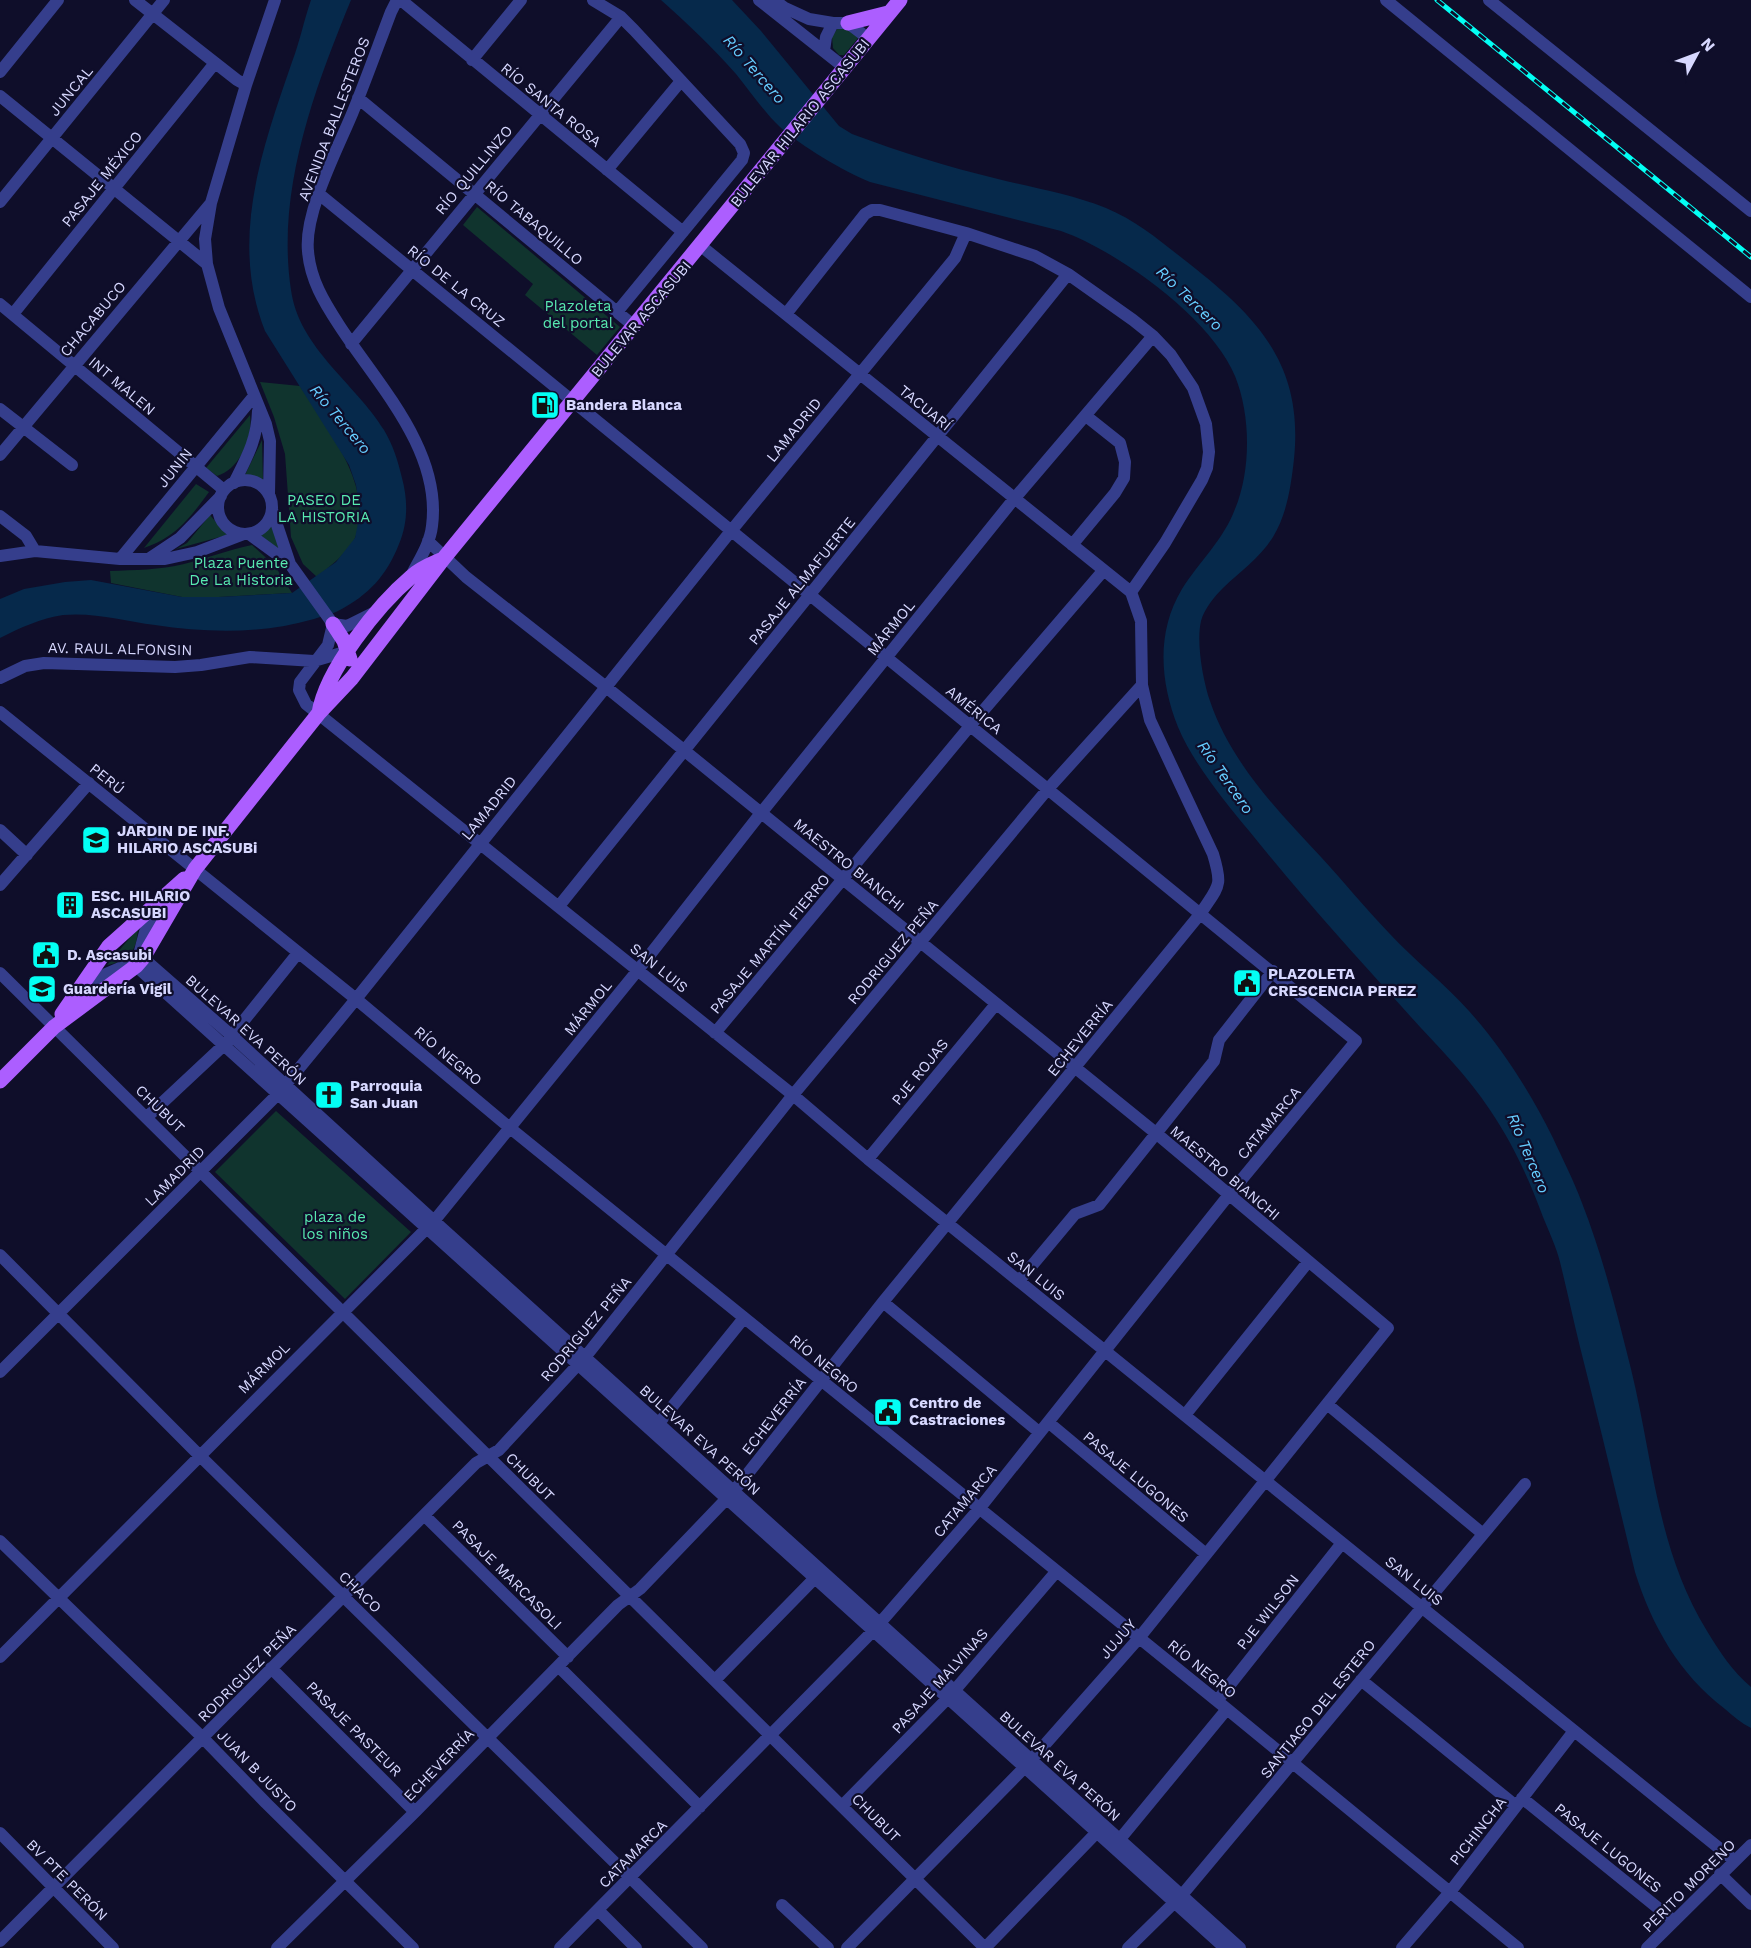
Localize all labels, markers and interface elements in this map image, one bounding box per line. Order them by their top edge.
north arrow [1667,24,1727,84]
water label: Río Tercero [720,31,790,108]
street label: AVENIDA BALLESTEROS [294,34,374,204]
text: N [1697,34,1719,55]
street label: BULEVAR HILARIO ASCASUBI [727,35,873,211]
street label: RÍO SANTA ROSA [497,59,605,151]
street label: JUNCAL [45,62,97,120]
street label: RÍO QUILLINZO [431,122,517,218]
street label: PASAJE MÉXICO [58,127,146,231]
street label: RÍO TABAQUILLO [481,177,587,269]
street label: RÍO DE LA CRUZ [404,241,508,331]
street label: BULEVAR ASCASUBI [587,257,695,381]
water label: Río Tercero [1152,262,1227,335]
street label: CHACABUCO [56,278,130,360]
park label: Plazoleta del portal [543,297,614,332]
street label: INT MALEN [85,353,159,419]
water label: Río Tercero [306,381,375,458]
street label: TACUARÍ [895,381,955,435]
fuel station icon: Bandera Blanca [529,389,561,421]
street label: LAMADRID [763,394,825,466]
place label: Bandera Blanca [566,396,682,414]
street label: JUNIN [154,445,196,491]
park label: PASEO DE LA HISTORIA [278,491,370,526]
street label: PASAJE ALMAFUERTE [745,513,859,649]
park label: Plaza Puente De La Historia [189,554,293,589]
street label: MÁRMOL [863,597,919,659]
street label: AV. RAUL ALFONSIN [48,639,192,659]
street label: AMÉRICA [942,682,1006,738]
water label: Río Tercero [1193,737,1258,818]
street label: PERÚ [86,760,128,798]
street label: LAMADRID [458,772,520,844]
street label: MAESTRO BIANCHI [790,815,908,915]
place label: JARDIN DE INF. HILARIO ASCASUBi [117,822,257,857]
school or university icon: JARDIN DE INF. HILARIO ASCASUBi [80,824,112,856]
street label: PASAJE MARTÍN FIERRO [706,870,834,1018]
place label: ESC. HILARIO ASCASUBI [91,887,190,922]
building icon: ESC. HILARIO ASCASUBI [54,889,86,921]
street label: RODRIGUEZ PEÑA [844,896,942,1008]
public building icon: D. Ascasubi [30,939,62,971]
street label: SAN LUIS [627,939,691,997]
place label: D. Ascasubi [67,946,152,964]
place label: PLAZOLETA CRESCENCIA PEREZ [1268,965,1417,1000]
public building icon: PLAZOLETA CRESCENCIA PEREZ [1231,967,1263,999]
street label: BULEVAR EVA PERÓN [182,970,311,1089]
school or university icon: Guardería Vigil [26,973,58,1005]
street label: MÁRMOL [560,977,616,1039]
place label: Guardería Vigil [63,980,172,998]
street label: ECHEVERRÍA [1043,996,1117,1080]
street label: RÍO NEGRO [410,1022,486,1090]
street label: PJE ROJAS [888,1035,952,1109]
place label: Parroquia San Juan [350,1077,423,1112]
church icon: Parroquia San Juan [313,1079,345,1111]
street label: CHUBUT [132,1081,188,1137]
street label: CATAMARCA [1233,1083,1305,1163]
water label: Río Tercero [1503,1110,1554,1196]
street label: MAESTRO BIANCHI [1167,1122,1283,1224]
street label: LAMADRID [141,1142,209,1210]
park label: plaza de los niños [302,1208,368,1243]
street label: SAN LUIS [1004,1247,1068,1305]
street label: RODRIGUEZ PEÑA [537,1273,635,1385]
street label: RÍO NEGRO [786,1331,862,1397]
street label: MÁRMOL [234,1338,294,1398]
street label: ECHEVERRÍA [738,1373,810,1458]
street label: BULEVAR EVA PERÓN [636,1380,765,1499]
place label: Centro de Castraciones [909,1394,1005,1429]
public building icon: Centro de Castraciones [872,1396,904,1428]
street label: PASAJE LUGONES [1080,1428,1192,1526]
street label: CHUBUT [502,1449,558,1505]
street label: CATAMARCA [929,1461,1001,1541]
street label: PASAJE MARCASOLI [448,1516,566,1634]
street label: SAN LUIS [1382,1552,1446,1610]
street label: CHACO [335,1567,385,1617]
street label: PJE WILSON [1233,1571,1303,1653]
street label: JUJUY [1096,1615,1140,1663]
street label: RODRIGUEZ PEÑA [194,1620,300,1726]
street label: PASAJE MALVINAS [888,1625,992,1737]
street label: RÍO NEGRO [1164,1636,1240,1702]
street label: SANTIAGO DEL ESTERO [1257,1636,1379,1782]
street label: PASAJE PASTEUR [303,1678,405,1780]
street label: BULEVAR EVA PERÓN [996,1706,1125,1825]
street label: ECHEVERRÍA [400,1725,478,1805]
street label: JUAN B JUSTO [213,1726,301,1816]
street label: CHUBUT [848,1790,904,1846]
street label: PICHINCHA [1446,1793,1510,1869]
street label: PASAJE LUGONES [1551,1799,1665,1897]
street label: CATAMARCA [595,1816,671,1892]
street label: BV PTE PERÓN [23,1835,112,1924]
street label: PERITO MORENO [1639,1836,1739,1936]

